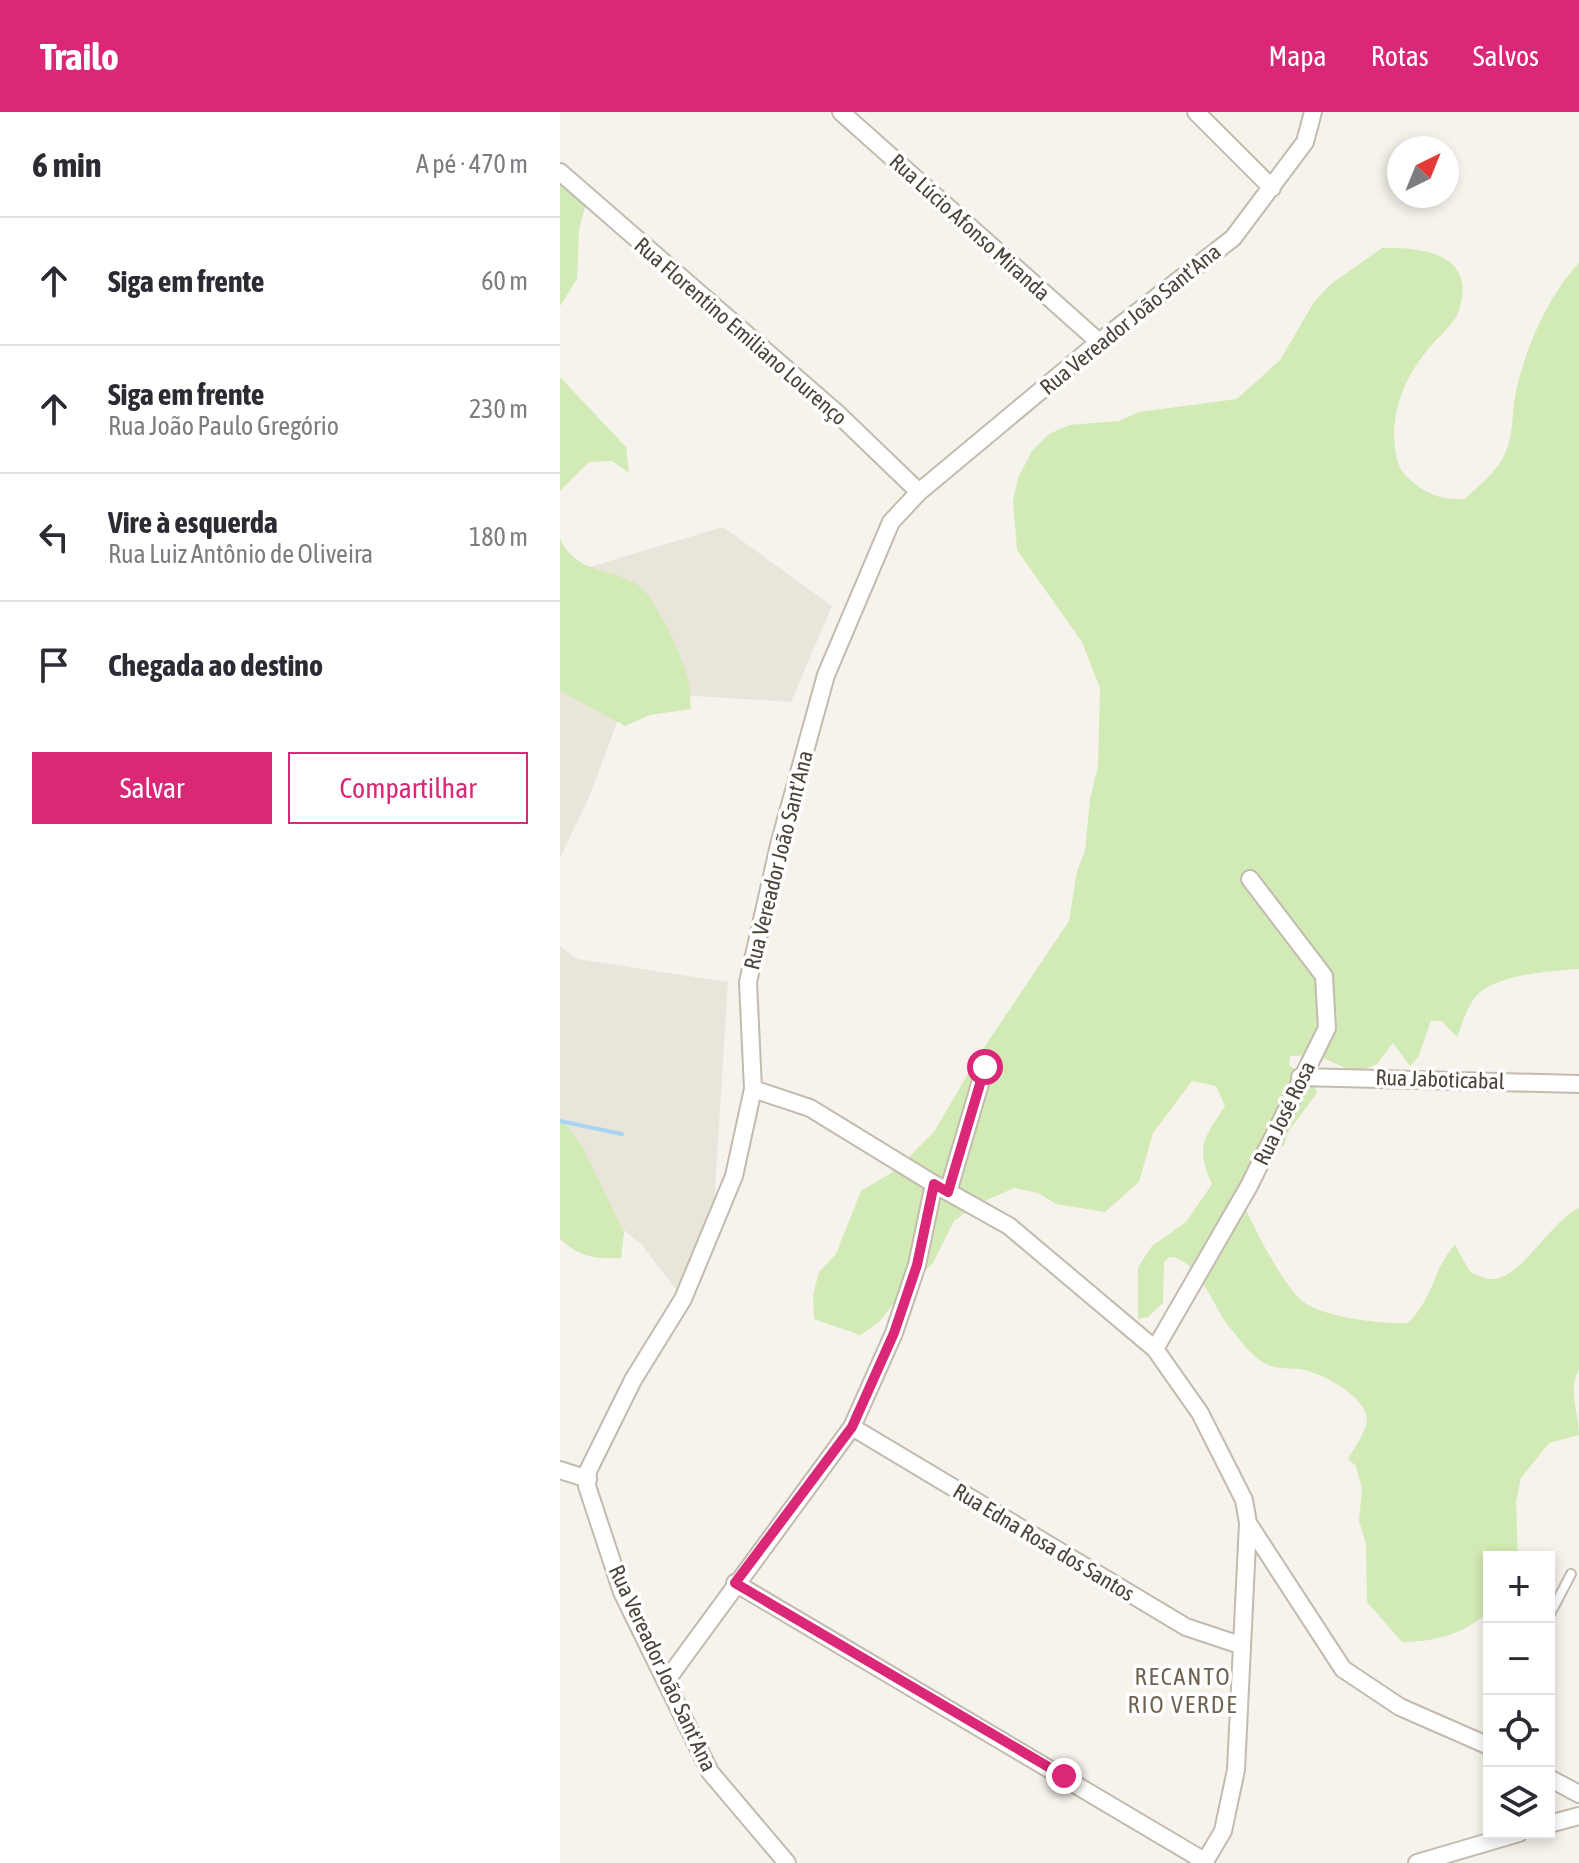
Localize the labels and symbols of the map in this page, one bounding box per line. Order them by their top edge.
north arrow [1387,136,1459,208]
street label: Rua Lúcio Afonso Miranda [884,148,1056,306]
street label: Rua Florentino Emiliano Lourenço [630,232,852,430]
street label: Rua Vereador João Sant'Ana [1035,238,1225,400]
street label: Rua Vereador João Sant'Ana [738,748,818,972]
route start [967,1049,1003,1085]
street label: Rua José Rosa [1248,1057,1320,1169]
street label: Rua Jaboticabal [1375,1064,1505,1094]
street label: Rua Edna Rosa dos Santos [949,1478,1140,1607]
street label: Rua Vereador João Sant'Ana [604,1561,722,1775]
district label: RECANTO RIO VERDE [1127,1663,1239,1718]
route end [1046,1758,1082,1794]

